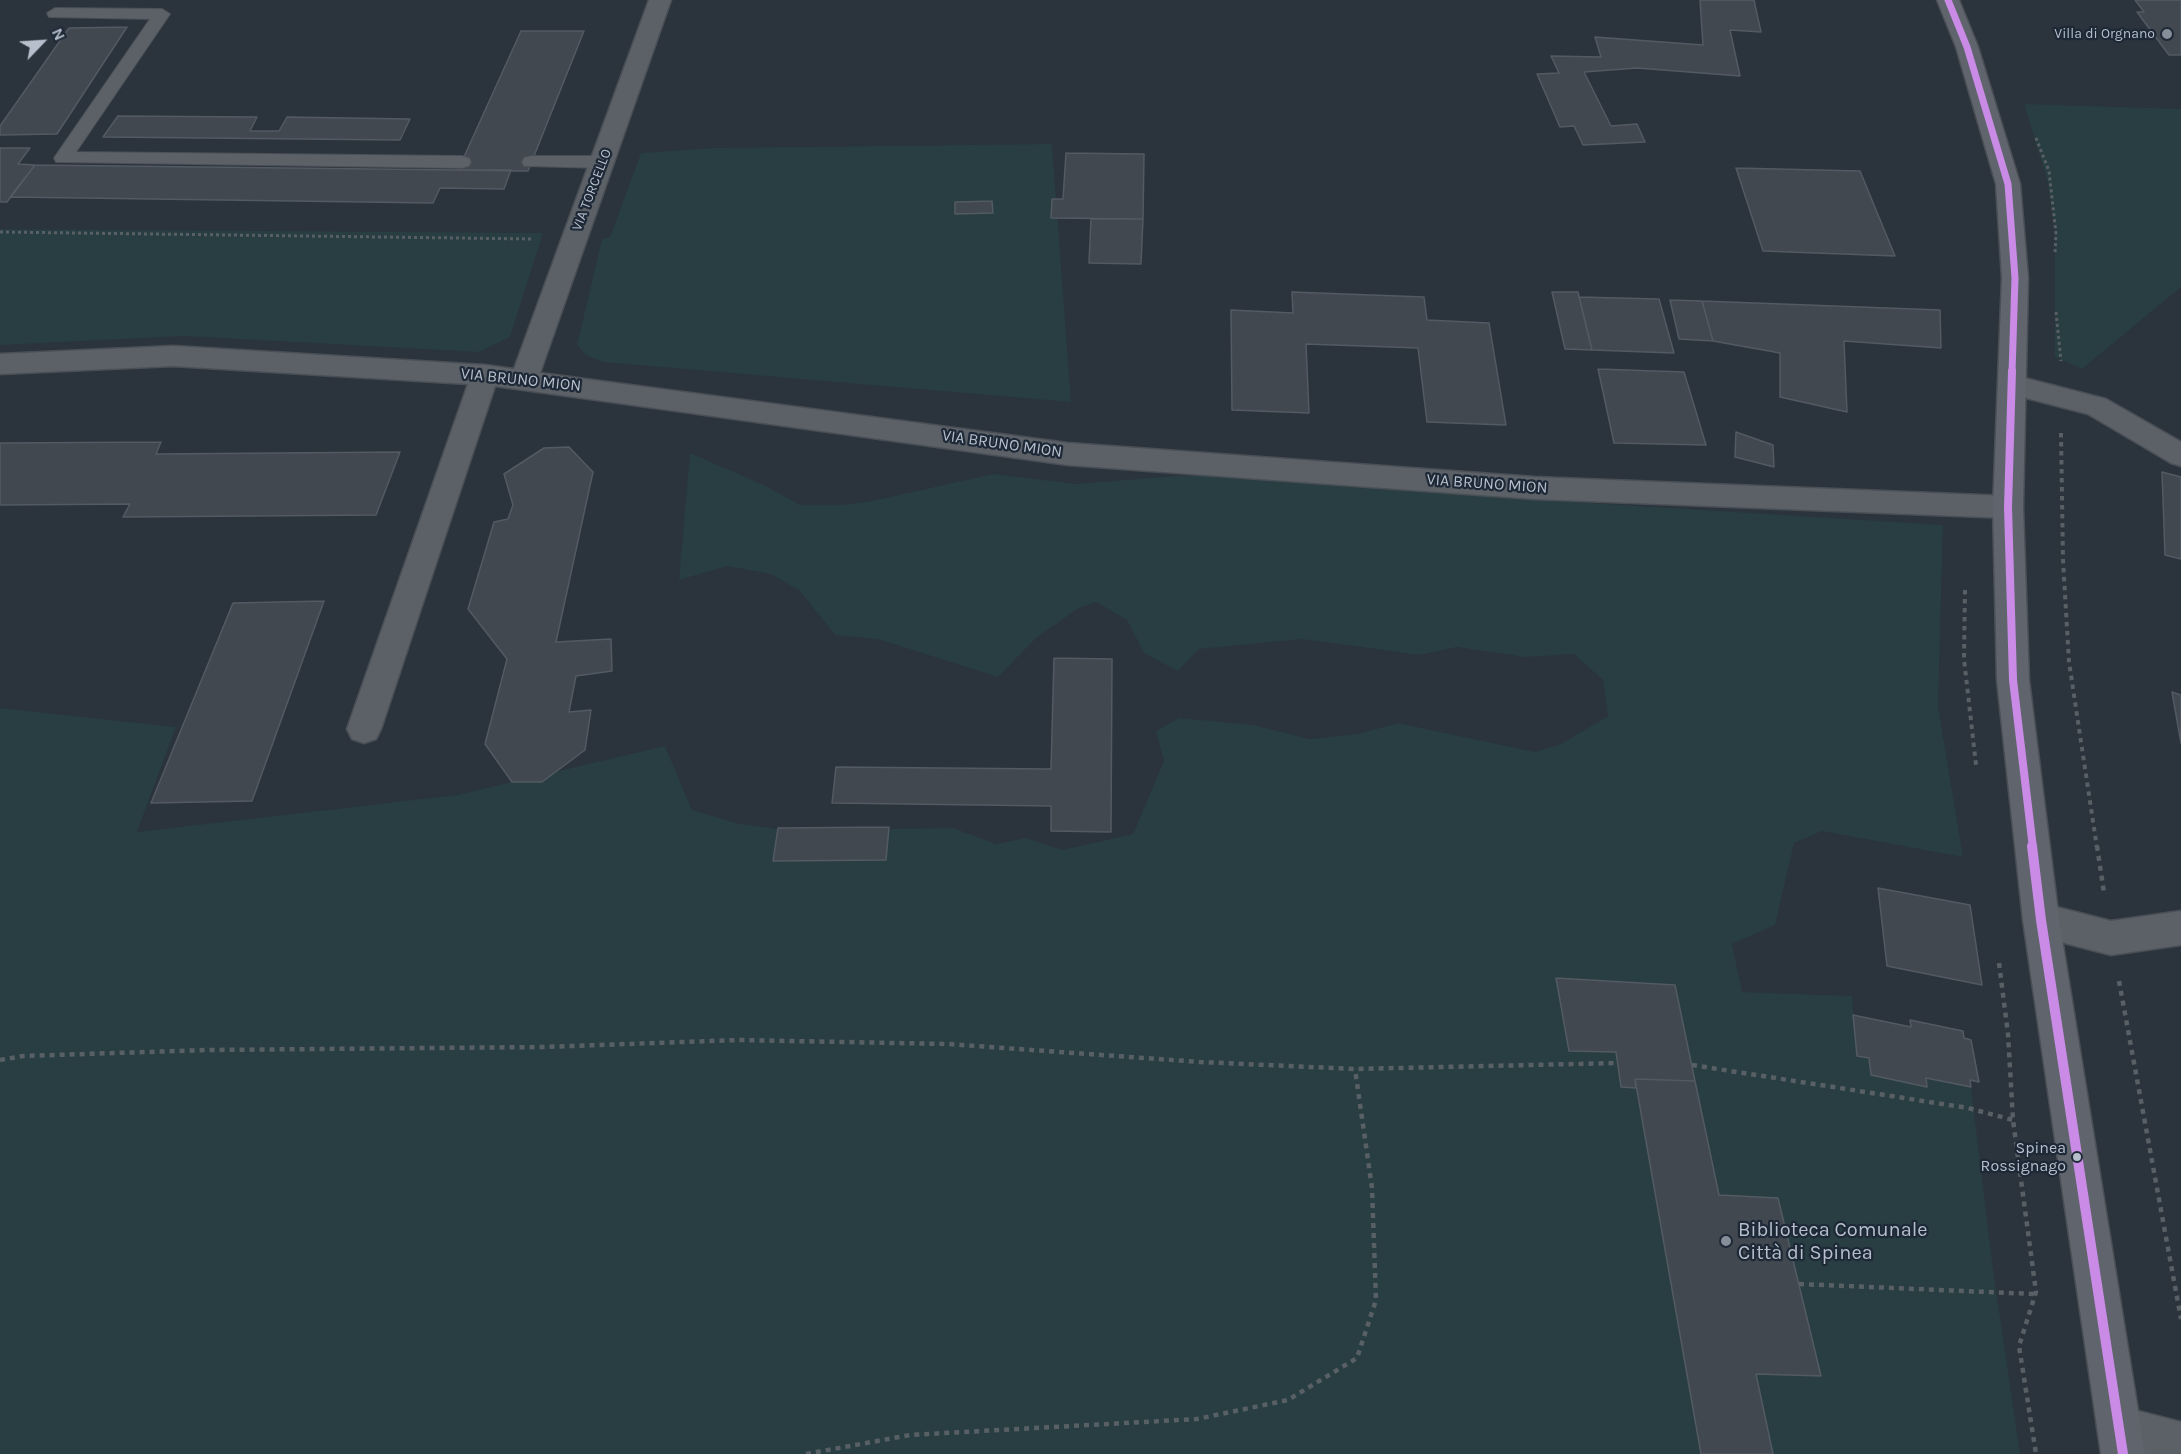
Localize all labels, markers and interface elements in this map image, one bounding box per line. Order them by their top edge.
north arrow [12,12,72,72]
text: N [48,25,70,43]
place label: Villa di Orgnano [2054,26,2155,42]
marker: Villa di Orgnano [2160,27,2174,41]
street label: VIA TORCELLO [569,147,615,233]
street label: VIA BRUNO MION [460,364,582,396]
street label: VIA BRUNO MION [941,426,1063,462]
street label: VIA BRUNO MION [1426,470,1548,498]
place label: Spinea Rossignago [1981,1138,2066,1176]
marker: Spinea Rossignago [2071,1151,2083,1163]
place label: Biblioteca Comunale Città di Spinea [1738,1218,1928,1265]
marker: Biblioteca Comunale Città di Spinea [1719,1234,1733,1248]

